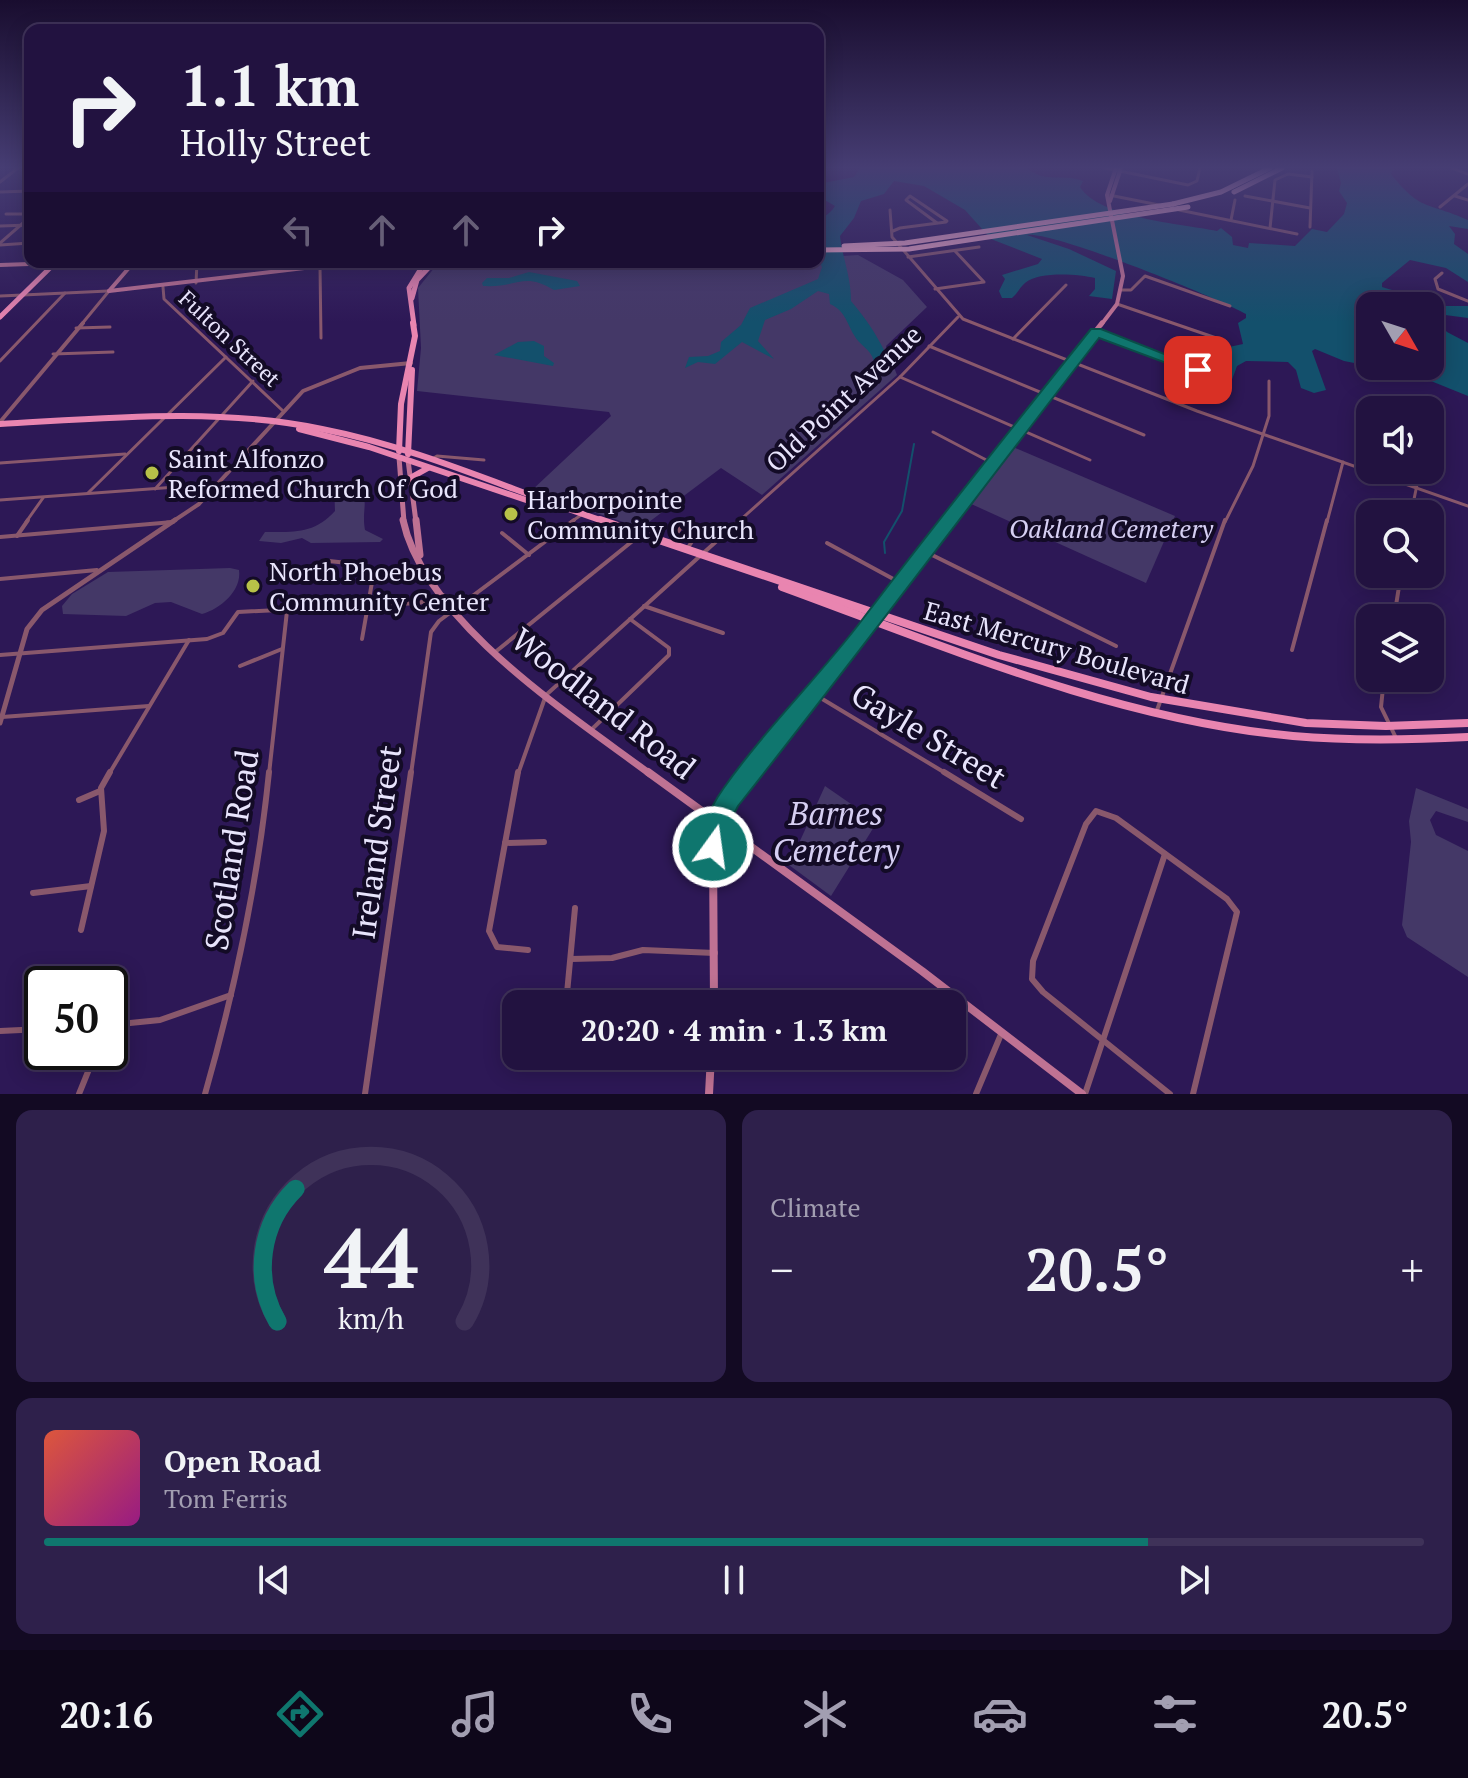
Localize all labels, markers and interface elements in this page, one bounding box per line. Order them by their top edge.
text: 1.1 km [180,48,359,122]
icon: right [48,56,152,160]
text: Holly Street [180,119,371,166]
icon: left [276,208,320,252]
icon: ahead [360,208,404,252]
icon: ahead [444,208,488,252]
icon: right [528,208,572,252]
street label: Fulton Street [173,284,287,392]
north arrow [1356,292,1444,380]
map controls [1356,292,1444,692]
street label: Old Point Avenue [758,317,928,479]
pin [1164,336,1232,404]
icon: arrive [1176,348,1220,392]
button: sound [1356,396,1444,484]
place label: Saint Alfonzo Reformed Church Of God [168,441,458,505]
marker: Saint Alfonzo Reformed Church Of God [143,464,161,482]
place label: Harborpointe Community Church [527,482,754,546]
button: search [1356,500,1444,588]
marker: Harborpointe Community Church [502,505,520,523]
park label: Oakland Cemetery [1009,511,1214,545]
place label: North Phoebus Community Center [269,554,489,618]
marker: North Phoebus Community Center [244,577,262,595]
street label: East Mercury Boulevard [920,593,1194,701]
button: layers [1356,604,1444,692]
street label: Woodland Road [503,618,705,788]
street label: Gayle Street [844,672,1014,798]
street label: Ireland Street [342,742,410,942]
street label: Scotland Road [194,747,268,953]
park label: Barnes Cemetery [773,792,901,871]
position arrow [671,805,755,889]
speed limit sign: 50 [24,966,128,1070]
text: 20:20 · 4 min · 1.3 km [581,1010,887,1050]
text: Climate [770,1190,861,1224]
text: 44 [324,1202,418,1312]
text: 20.5° [1025,1229,1169,1308]
text: − [770,1240,793,1299]
text: + [1401,1240,1424,1299]
text: km/h [338,1299,404,1337]
text: Open Road [164,1441,321,1481]
text: Tom Ferris [164,1481,288,1515]
icon: previous [252,1558,296,1602]
icon: pause [712,1558,756,1602]
icon: next [1172,1558,1216,1602]
icon: directions [272,1686,328,1742]
icon: music [447,1686,503,1742]
icon: phone [622,1686,678,1742]
icon: climate [797,1686,853,1742]
icon: car [972,1686,1028,1742]
icon: filters [1147,1686,1203,1742]
text: 20:16 [59,1691,153,1738]
text: 20.5° [1322,1691,1408,1738]

